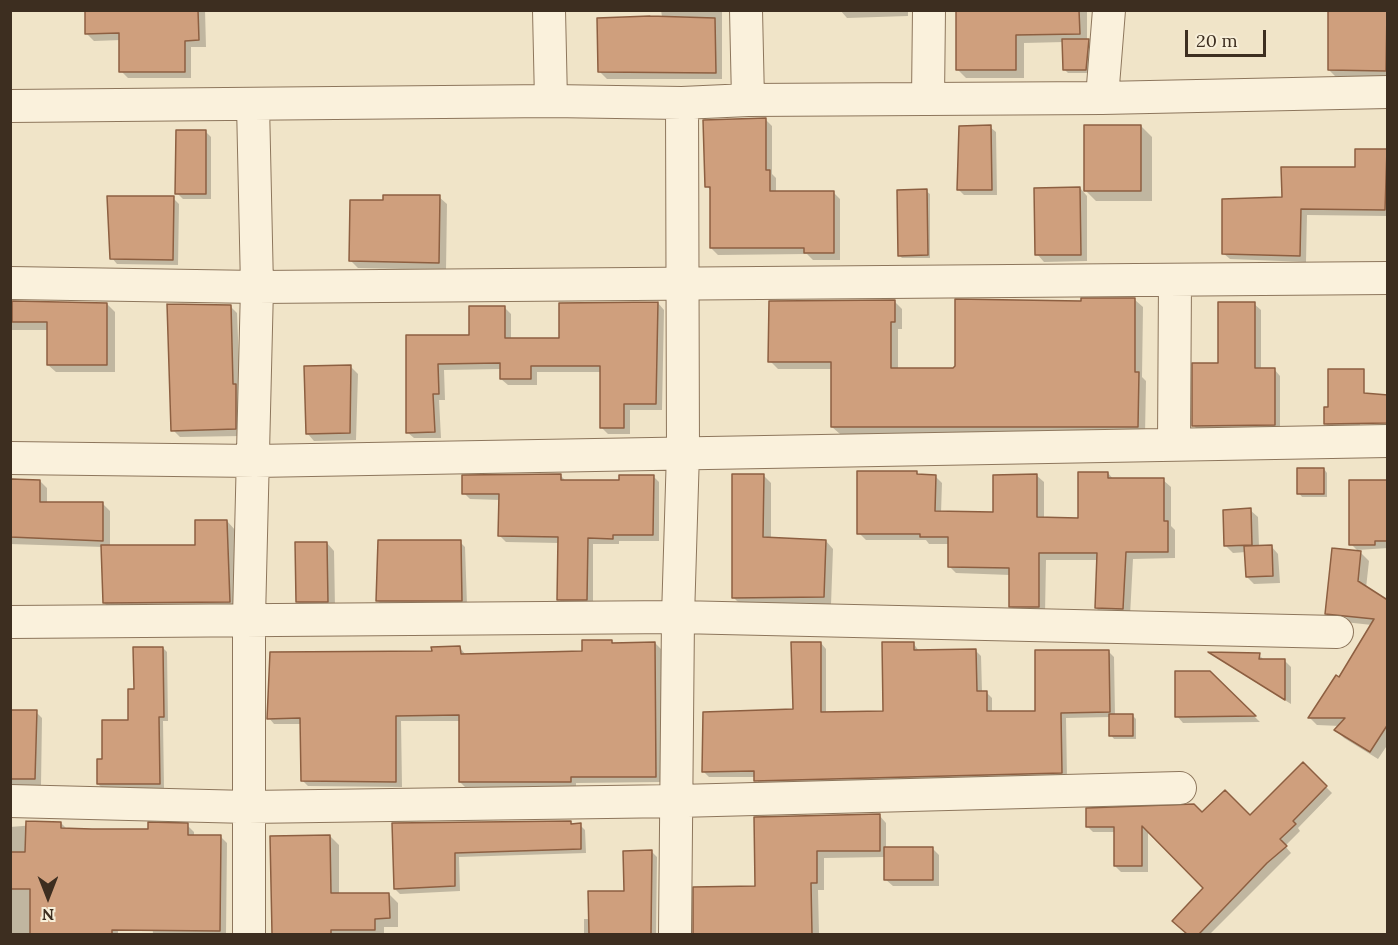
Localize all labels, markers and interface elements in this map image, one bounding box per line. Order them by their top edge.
scale bar [1188,18,1269,56]
text: 20 m [1196,29,1238,52]
north arrow [18,867,78,927]
text: N [42,905,54,925]

